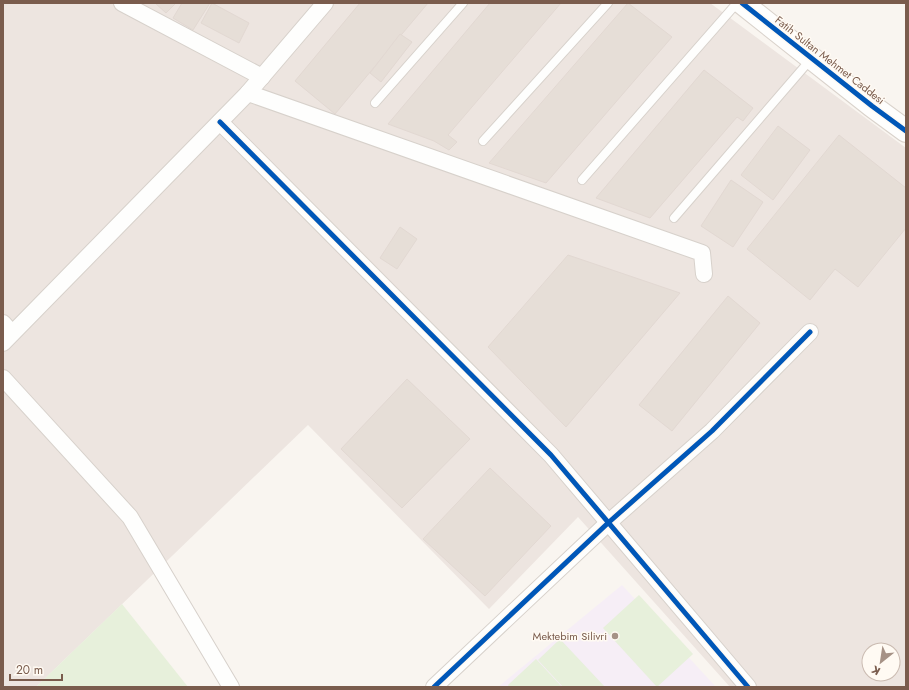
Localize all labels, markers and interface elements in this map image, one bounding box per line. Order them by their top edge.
street label: Fatih Sultan Mehmet Caddesi [772,12,888,108]
place label: Mektebim Silivri [533,628,607,644]
marker: Mektebim Silivri [610,631,620,641]
north arrow [861,642,901,682]
scale bar [10,656,62,682]
text: 20 m [16,661,43,679]
text: K [868,662,883,680]

